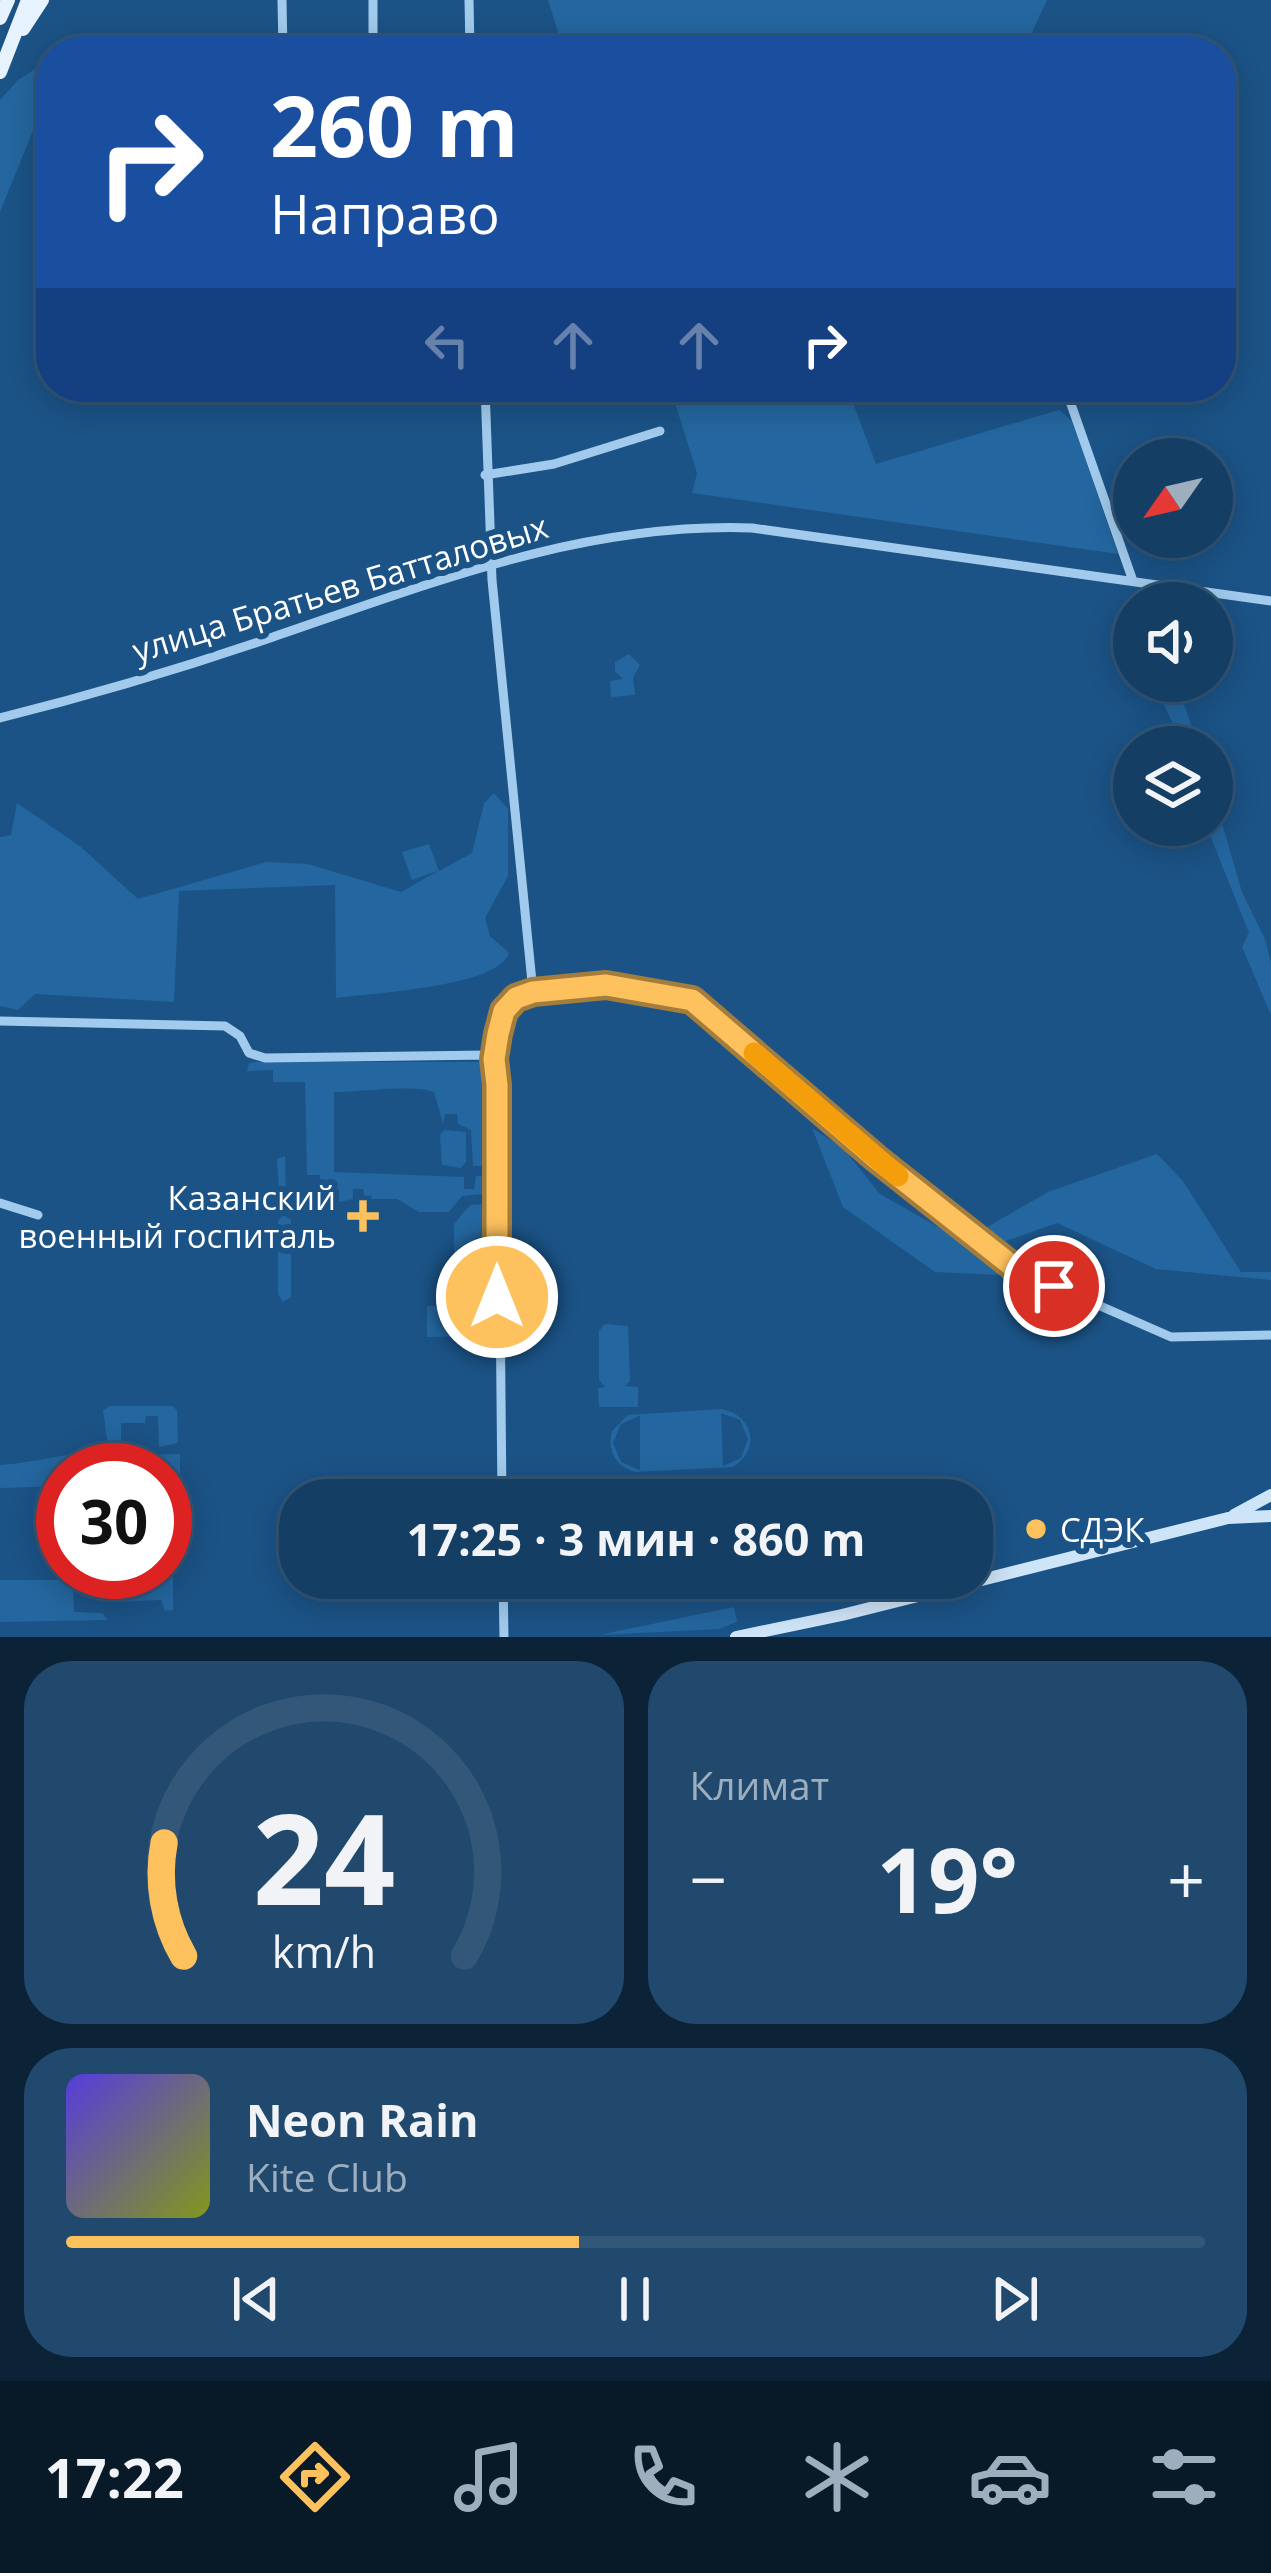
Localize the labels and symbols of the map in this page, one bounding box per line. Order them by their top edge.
north arrow [1113,438,1233,558]
street label: улица Братьев Батталовых [127,503,553,673]
place label: Казанский военный госпиталь [18,1175,336,1258]
marker: Казанский военный госпиталь [347,1200,379,1232]
position arrow [434,1234,560,1360]
pin [1003,1235,1105,1337]
speed limit sign: 30 [36,1443,192,1599]
place label: СДЭК [1060,1507,1145,1552]
marker: СДЭК [1023,1516,1049,1542]

